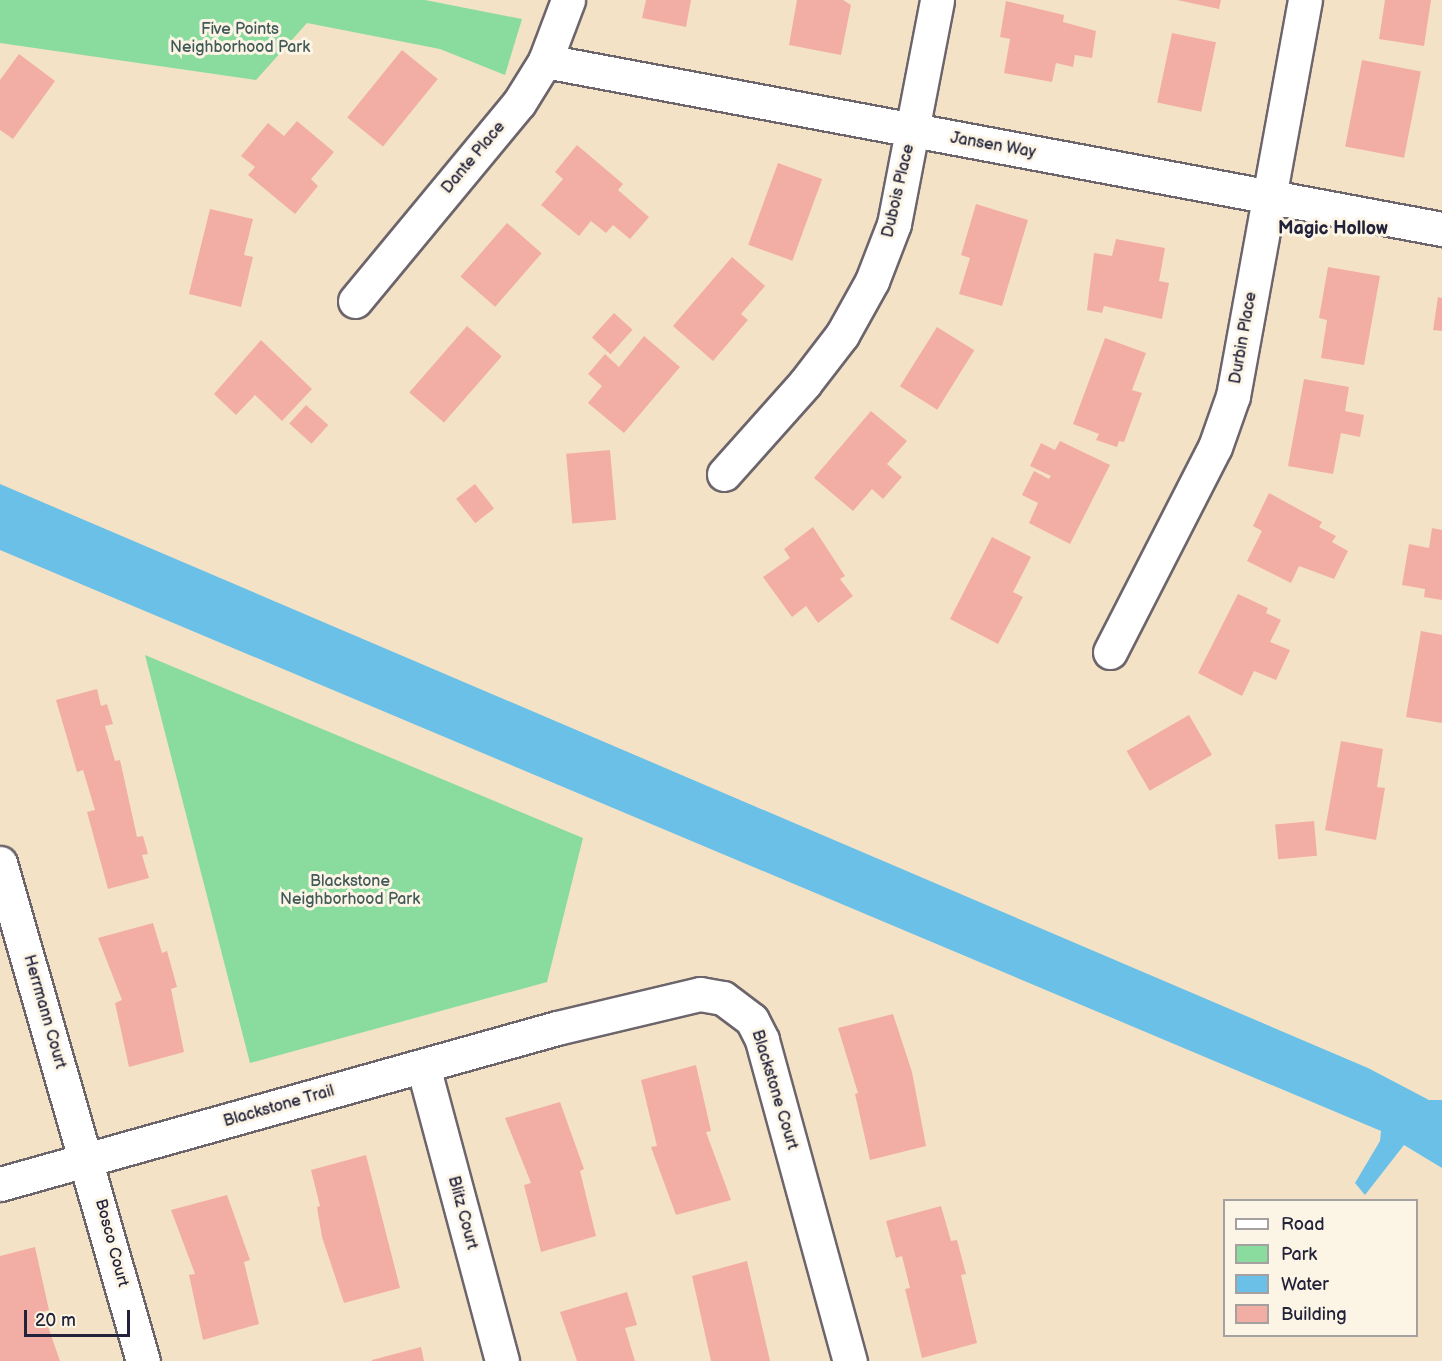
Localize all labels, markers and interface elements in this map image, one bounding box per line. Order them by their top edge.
park label: Five Points Neighborhood Park [170,20,310,58]
street label: Dante Place [438,118,510,198]
street label: Jansen Way [949,129,1037,163]
street label: Dubois Place [879,142,919,240]
district label: Magic Hollow [1278,218,1388,240]
street label: Durbin Place [1226,291,1262,385]
park label: Blackstone Neighborhood Park [280,872,420,910]
street label: Herrmann Court [19,953,69,1071]
street label: Blackstone Court [747,1028,801,1152]
street label: Blackstone Trail [221,1082,337,1132]
street label: Blitz Court [443,1174,481,1252]
street label: Bosco Court [90,1197,132,1289]
legend [1223,1199,1418,1337]
text: Road [1281,1214,1325,1235]
text: Park [1281,1244,1317,1265]
text: Water [1281,1274,1329,1295]
scale bar [27,1298,134,1336]
text: Building [1281,1304,1347,1325]
text: 20 m [35,1310,76,1331]

